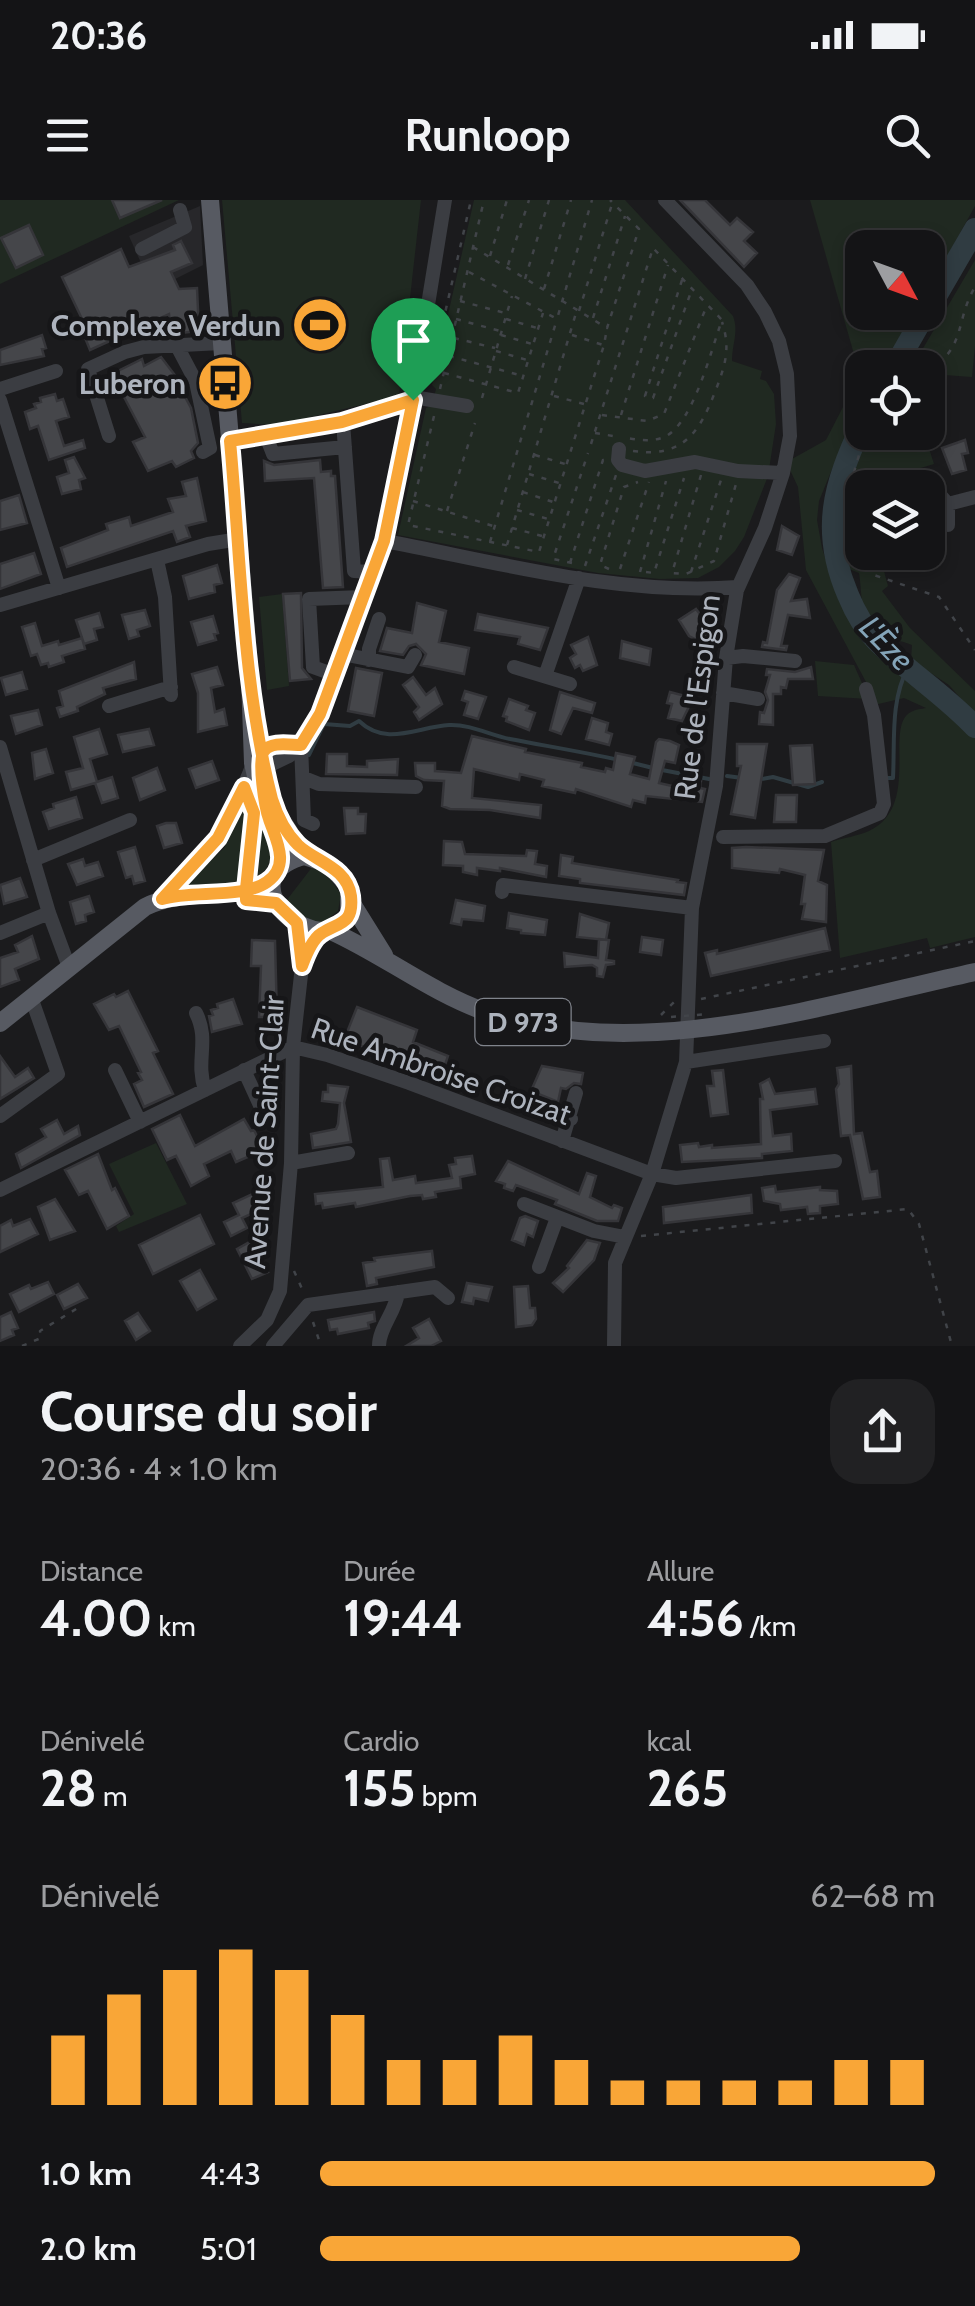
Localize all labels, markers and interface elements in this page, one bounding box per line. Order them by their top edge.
text: 20:36 [50,12,147,59]
icon: menu [40,108,95,163]
text: Runloop [405,108,570,162]
icon: search [880,108,935,163]
north arrow [845,230,945,330]
map controls [845,230,945,570]
sports icon: Complexe Verdun [290,295,350,355]
pin [371,298,456,401]
place label: Complexe Verdun [51,307,281,344]
icon: arrive [386,313,441,368]
button: locate [845,350,945,450]
bus stop icon: Luberon [195,353,255,413]
place label: Luberon [79,365,186,402]
button: layers [845,470,945,570]
street label: Rue de l'Espigon [666,592,728,802]
water label: L'Èze [852,607,922,679]
street label: Avenue de Saint-Clair [236,993,292,1270]
road number: D 973 [476,999,570,1045]
street label: Rue Ambroise Croizat [306,1009,576,1133]
text: Course du soir [40,1378,377,1445]
button: share [830,1379,935,1484]
text: 20:36 · 4 × 1.0 km [40,1449,278,1488]
text: Distance [40,1554,143,1588]
text: Durée [343,1554,415,1588]
text: Allure [647,1554,714,1588]
text: 4.00 [40,1588,152,1649]
text: 19:44 [343,1588,463,1649]
text: 4:56 [647,1588,744,1649]
text: km [152,1609,196,1643]
text: /km [744,1609,796,1643]
text: Dénivelé [40,1724,145,1758]
text: Cardio [343,1724,419,1758]
text: kcal [647,1724,691,1758]
text: 28 [40,1758,97,1819]
text: 155 [343,1758,415,1819]
text: 265 [647,1758,728,1819]
text: m [97,1779,128,1813]
text: bpm [415,1779,477,1813]
text: Dénivelé [40,1876,160,1915]
text: 62–68 m [810,1876,935,1915]
text: 1.0 km [40,2154,132,2193]
text: 4:43 [200,2154,261,2193]
text: 2.0 km [40,2229,137,2268]
text: 5:01 [200,2229,257,2268]

